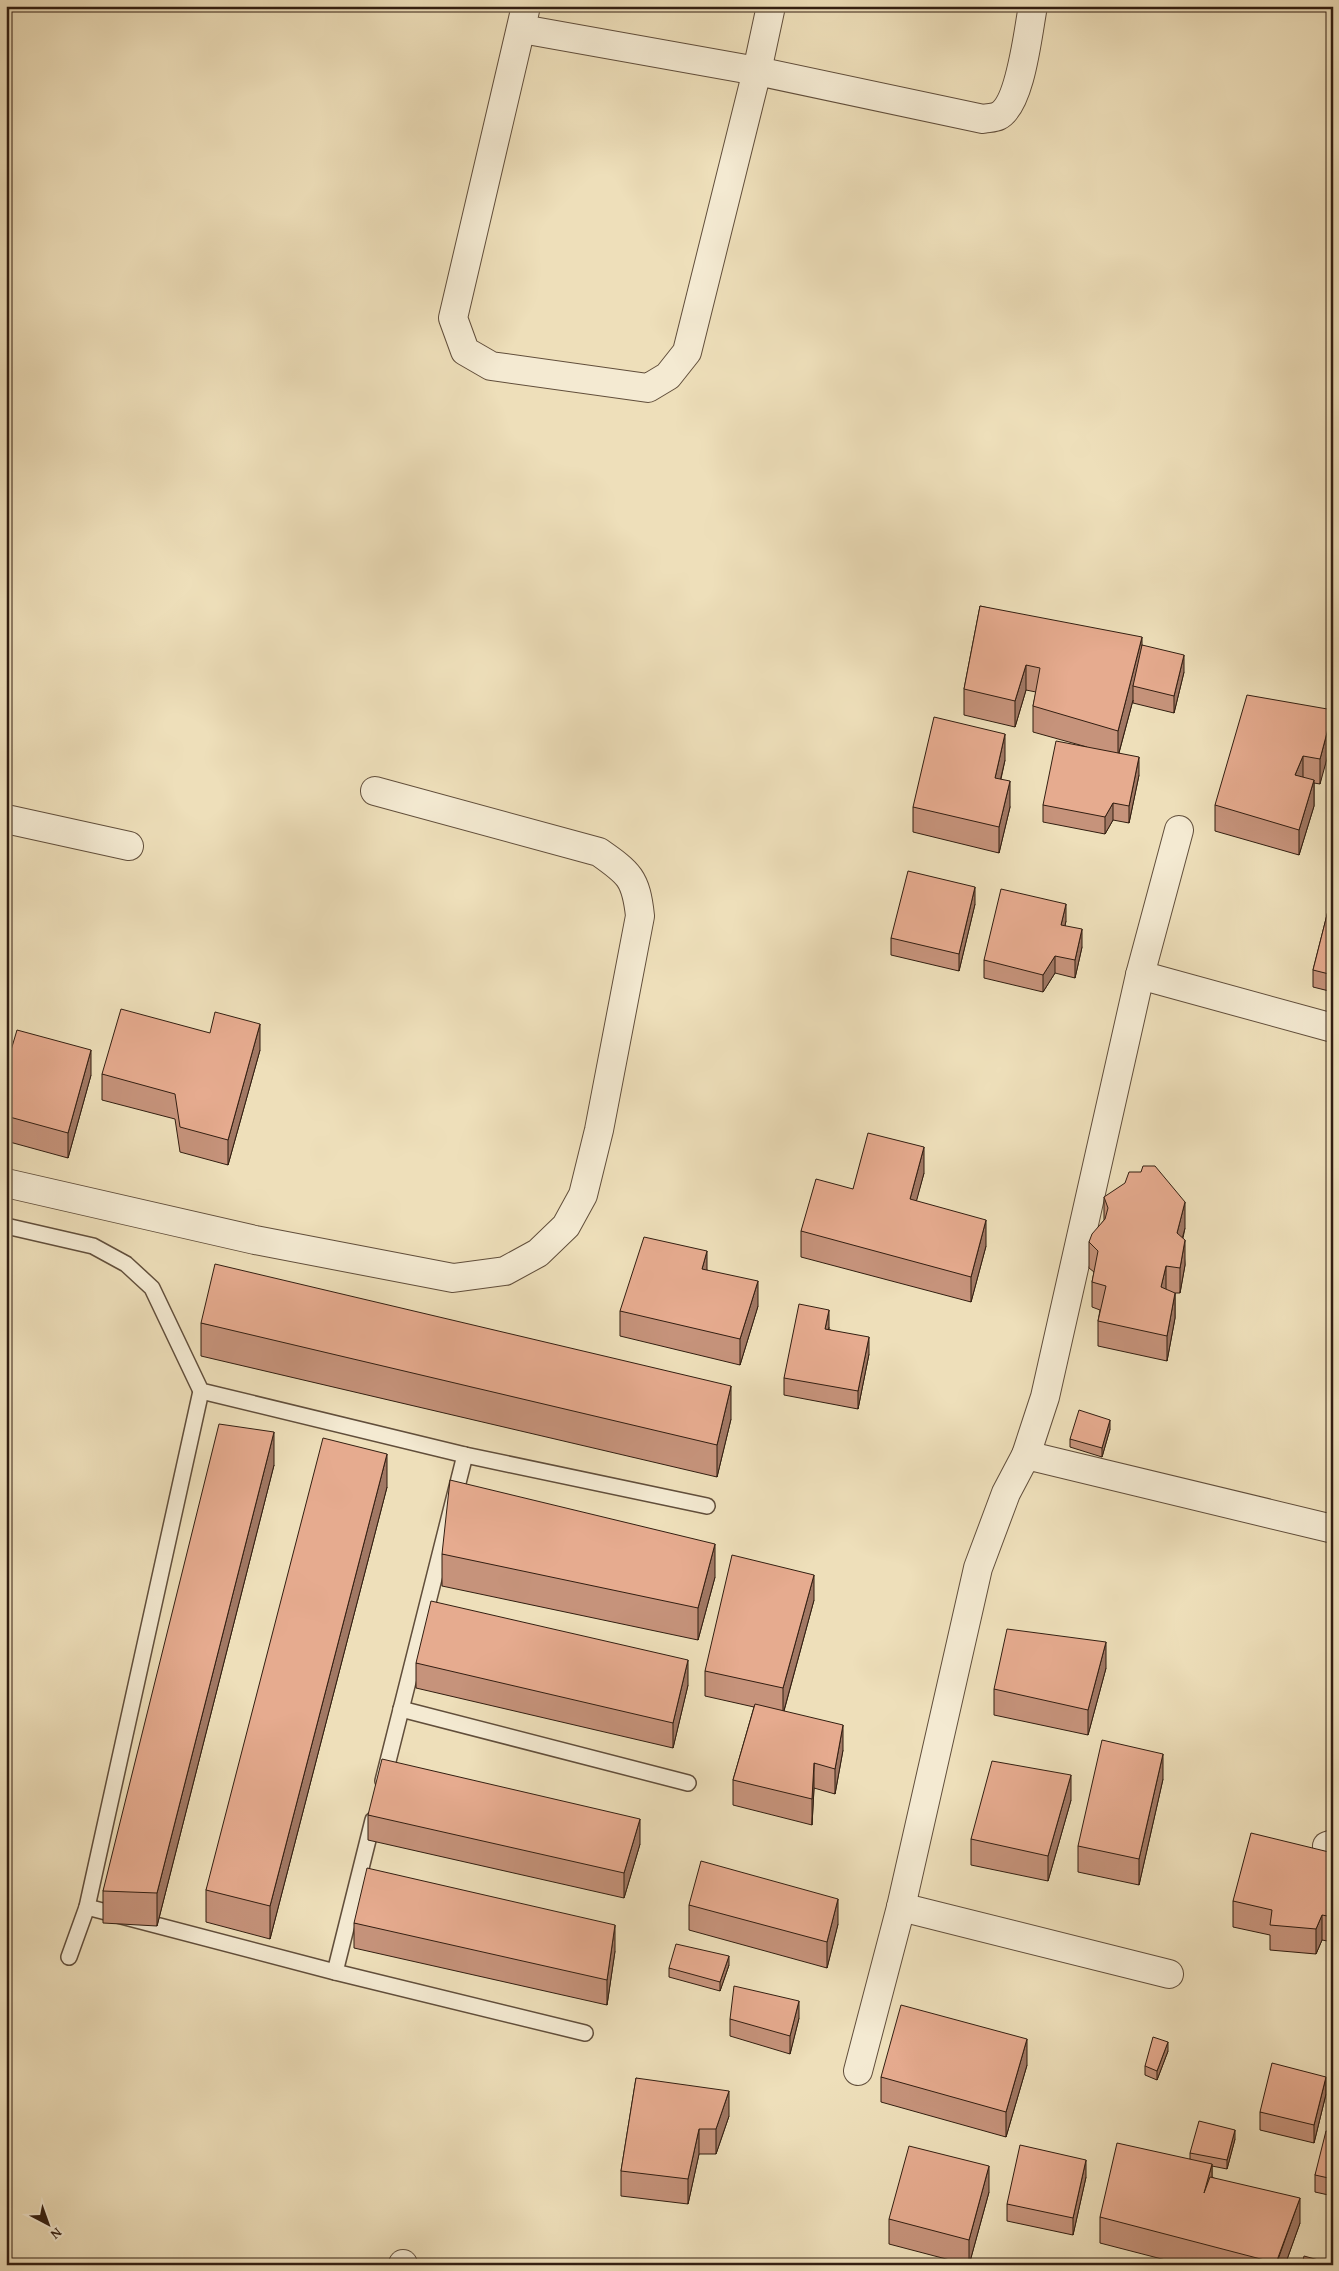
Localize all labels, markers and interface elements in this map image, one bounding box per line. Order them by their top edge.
north arrow [22,2198,72,2248]
text: N [46,2223,67,2245]

